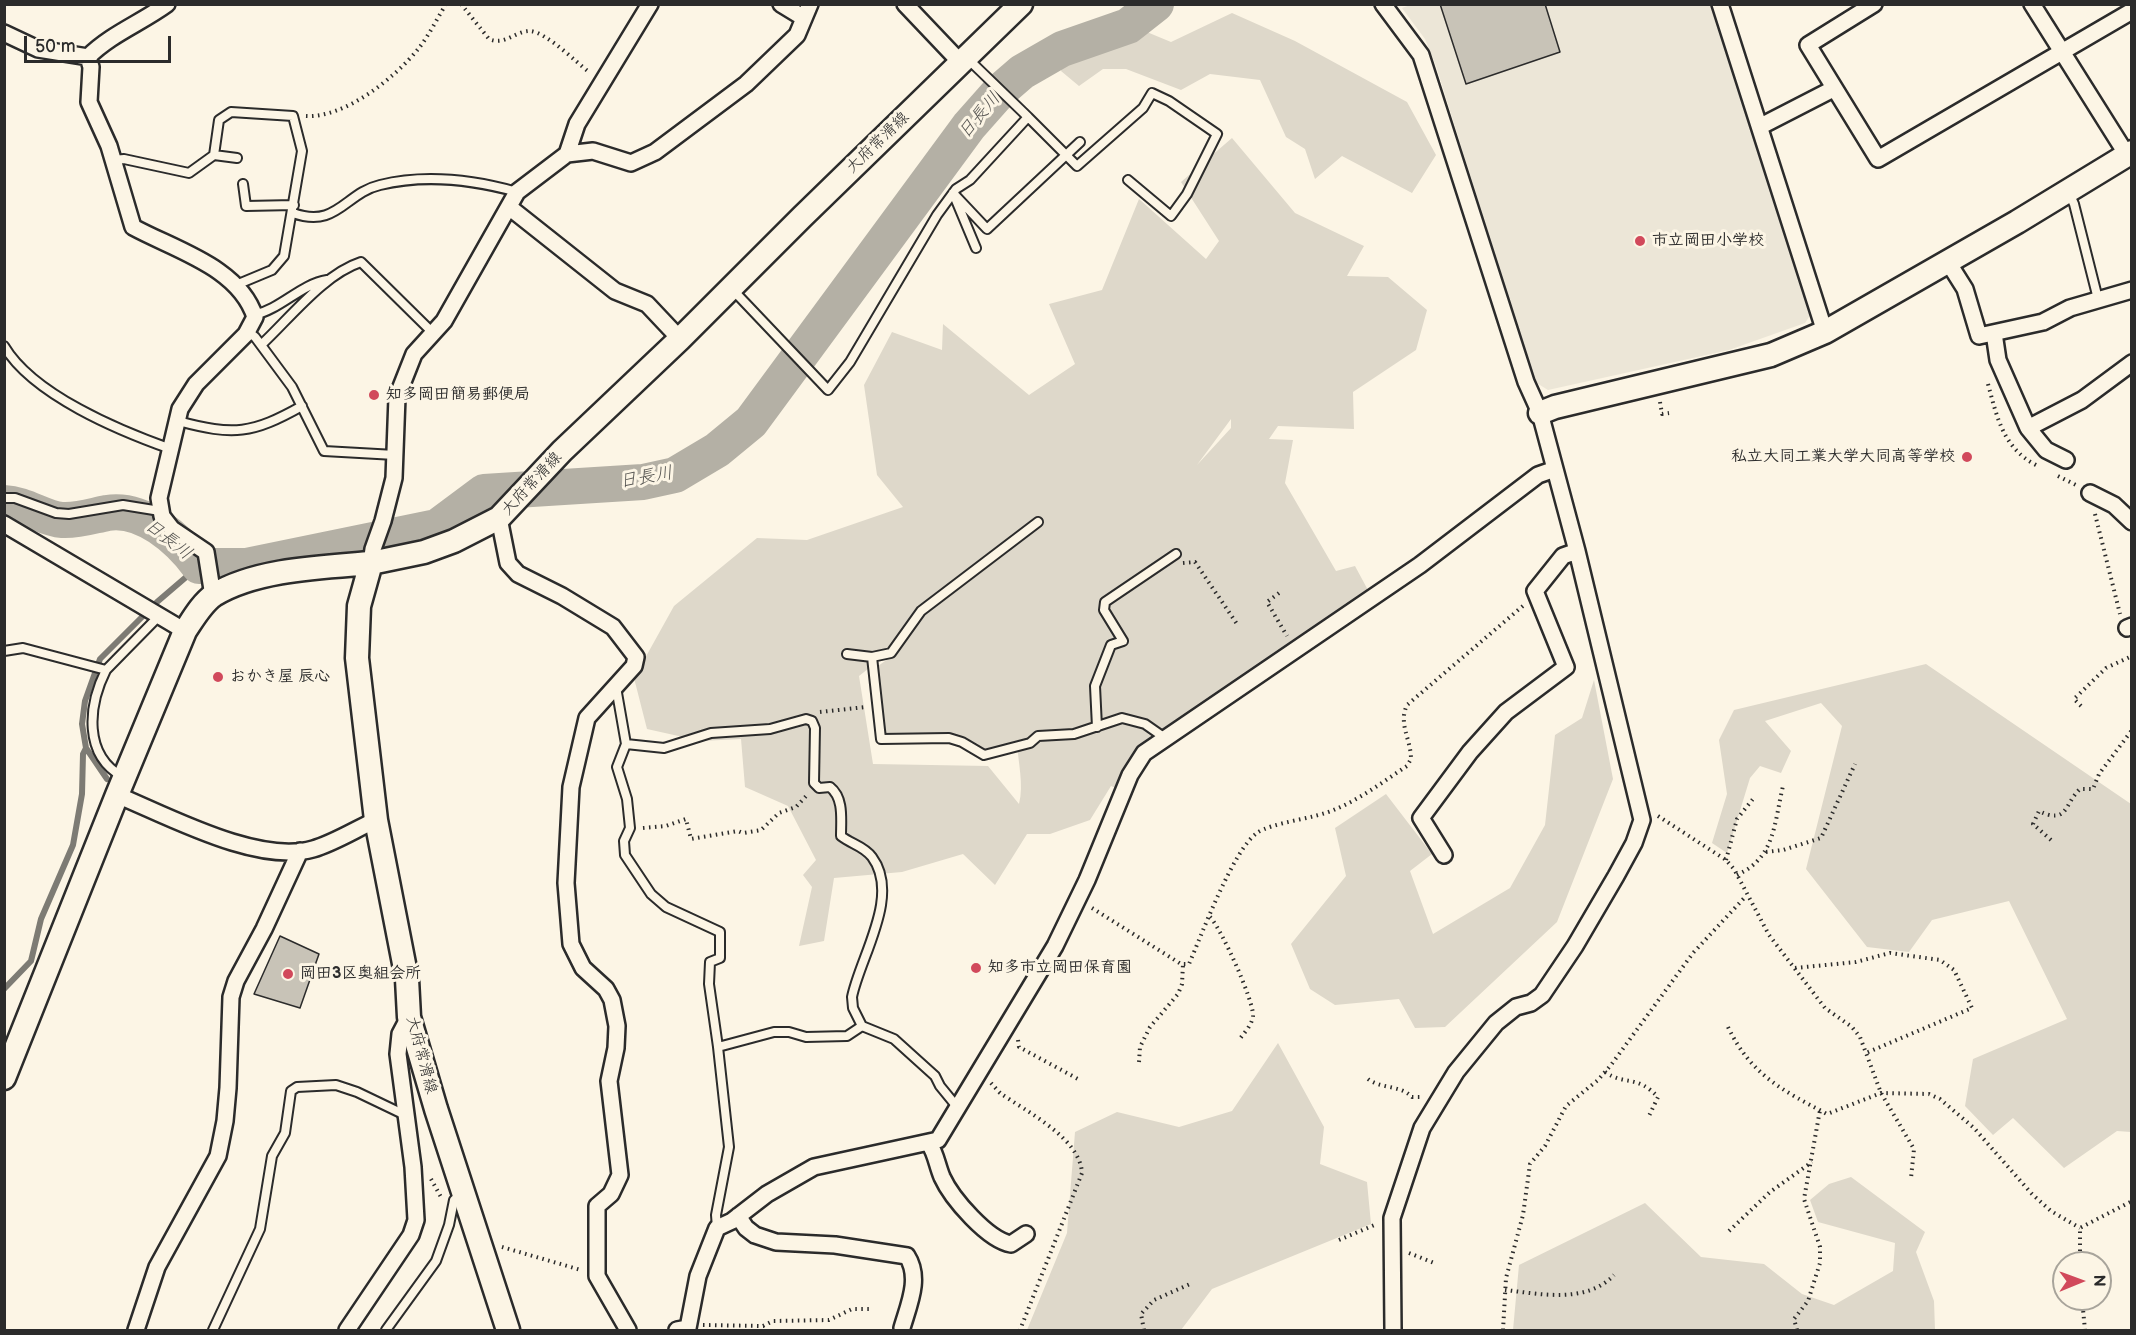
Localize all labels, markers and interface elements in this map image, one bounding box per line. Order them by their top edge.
scale bar [27,24,174,62]
text: 50 m [35,36,76,57]
water label: 日長川 [954,88,1006,144]
street label: 大府常滑線 [843,108,913,178]
place label: 市立岡田小学校 [1652,231,1764,251]
marker: 市立岡田小学校 [1633,234,1647,248]
place label: 知多岡田簡易郵便局 [386,385,530,405]
marker: 知多岡田簡易郵便局 [367,388,381,402]
place label: 私立大同工業大学大同高等学校 [1731,447,1955,467]
street label: 大府常滑線 [498,448,566,520]
marker: 私立大同工業大学大同高等学校 [1960,450,1974,464]
water label: 日長川 [618,463,674,493]
water label: 日長川 [140,515,196,565]
place label: おかき屋 辰心 [230,667,330,687]
marker: おかき屋 辰心 [211,670,225,684]
place label: 知多市立岡田保育園 [988,958,1132,978]
marker: 知多市立岡田保育園 [969,961,983,975]
place label: 岡田3区奥組会所 [300,964,421,984]
marker: 岡田3区奥組会所 [281,967,295,981]
street label: 大府常滑線 [401,1014,441,1096]
north arrow [2052,1251,2112,1311]
text: N [2089,1275,2108,1287]

